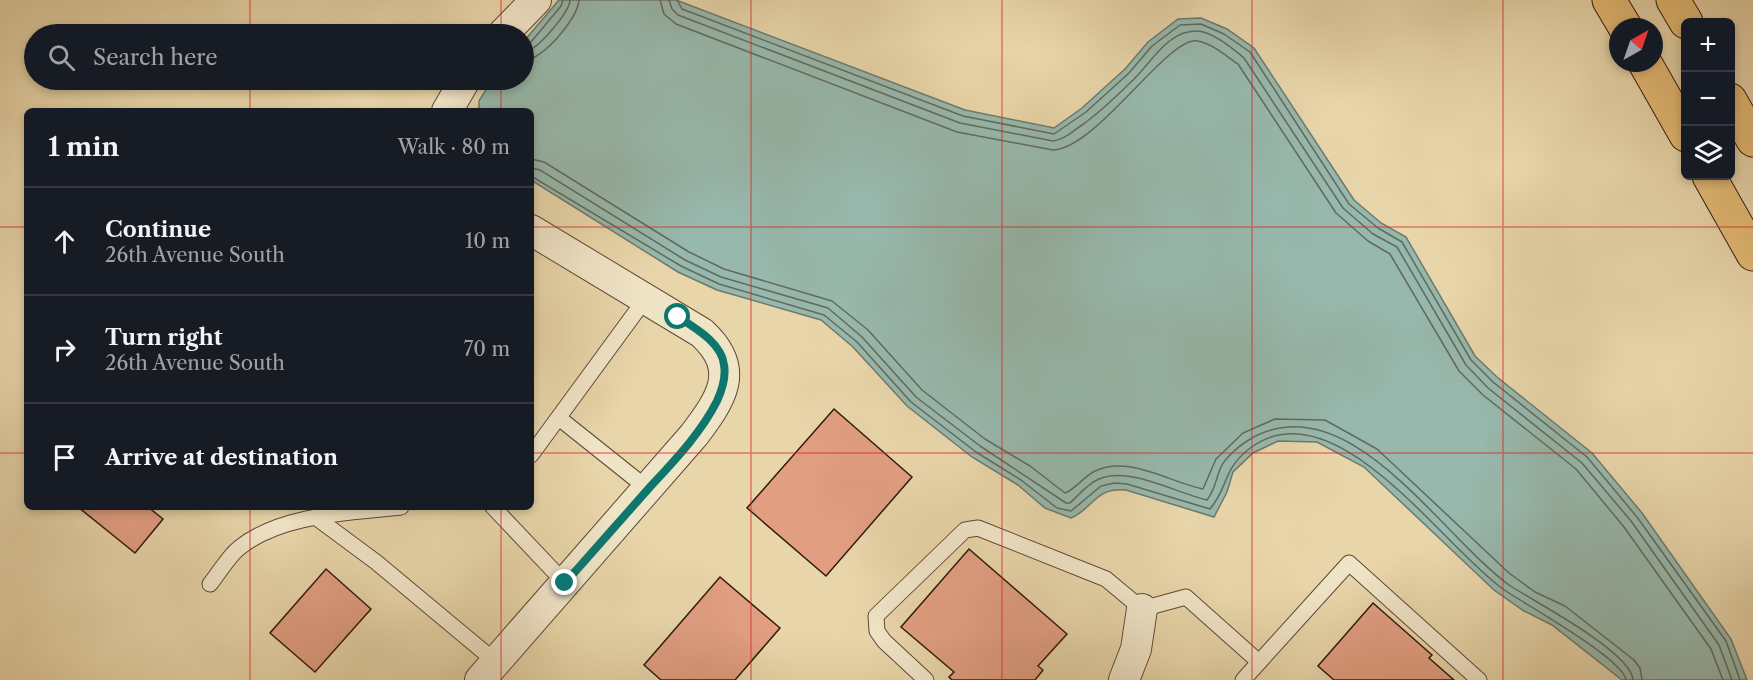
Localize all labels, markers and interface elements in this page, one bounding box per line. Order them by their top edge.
north arrow [1609,18,1663,72]
map controls [1681,18,1735,180]
button: + [1681,18,1735,72]
search box [24,24,534,90]
icon: search [45,41,78,74]
text: Search here [93,44,218,71]
button: − [1681,72,1735,126]
button: layers [1681,126,1735,180]
text: 1 min [48,131,119,163]
text: Walk · 80 m [397,135,510,159]
text: Continue [105,216,211,243]
icon: ahead [48,225,81,258]
text: 10 m [465,229,510,253]
text: 26th Avenue South [105,243,285,267]
route start [664,303,690,329]
text: Turn right [105,324,223,351]
icon: right [48,333,81,366]
text: 70 m [464,337,510,361]
text: 26th Avenue South [105,351,285,375]
icon: arrive [48,441,81,474]
text: Arrive at destination [105,444,338,471]
route end [551,569,577,595]

